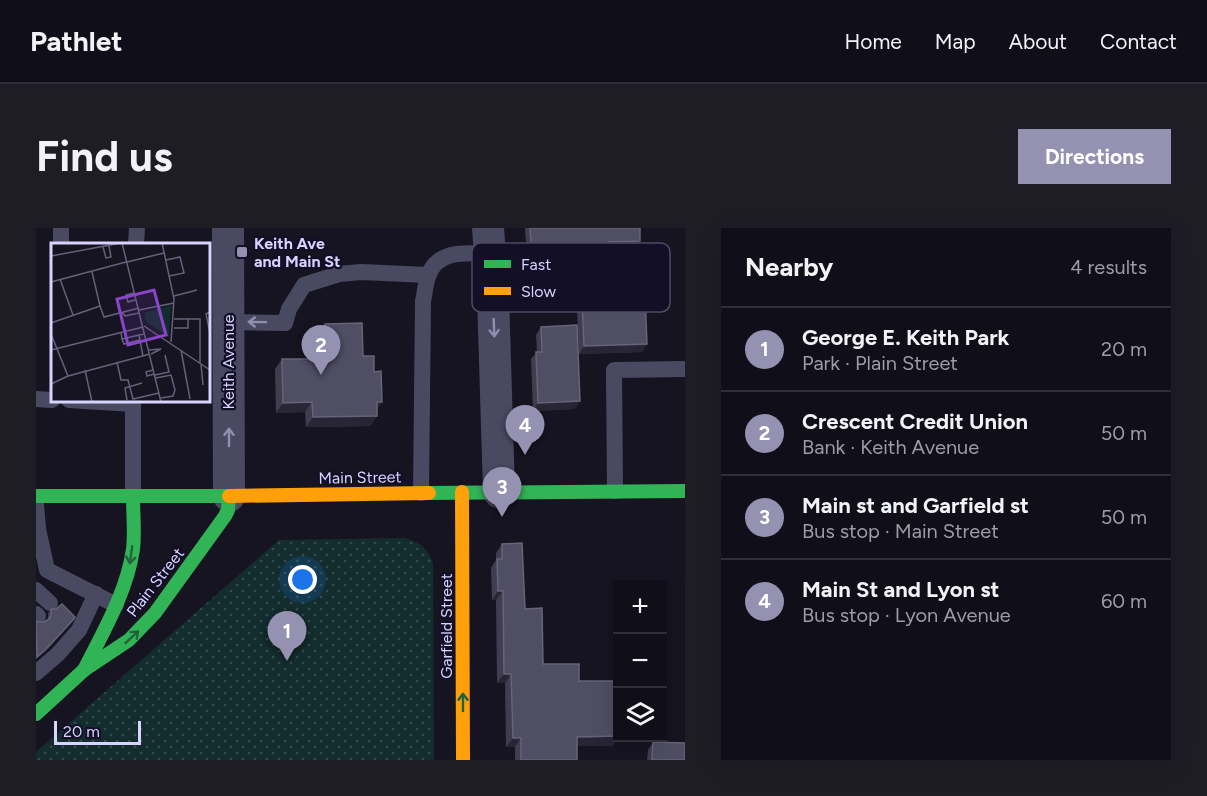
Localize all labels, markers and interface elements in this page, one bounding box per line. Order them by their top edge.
text: Pathlet [30,24,122,58]
text: Home [845,29,902,54]
text: Map [935,29,976,54]
text: About [1009,29,1067,54]
text: Contact [1100,29,1177,54]
button: Directions [1018,129,1171,184]
text: Find us [36,131,173,182]
place label: Keith Ave and Main St [254,234,340,271]
inset map [51,243,210,402]
legend [472,243,670,312]
marker: Keith Ave and Main St [235,245,249,259]
text: Nearby [745,251,833,283]
text: Fast [521,255,551,274]
text: 4 results [1070,255,1147,279]
text: Slow [521,282,556,301]
street label: Keith Avenue [219,314,238,410]
one-way arrow [247,316,267,328]
one-way arrow [488,318,499,338]
text: George E. Keith Park [802,324,1009,351]
pin: 2 [302,326,340,375]
text: 1 [760,337,769,361]
text: 20 m [1101,337,1147,361]
text: Park · Plain Street [802,351,958,375]
pin: 4 [506,406,544,455]
text: Crescent Credit Union [802,408,1028,435]
text: 2 [759,421,770,445]
text: 50 m [1101,421,1147,445]
one-way arrow [223,428,235,448]
text: Bank · Keith Avenue [802,435,979,459]
street label: Main Street [318,467,402,488]
pin: 3 [482,468,522,517]
text: Main st and Garfield st [802,492,1029,519]
text: 3 [759,505,770,529]
text: 50 m [1101,505,1147,529]
text: Bus stop · Main Street [802,519,999,543]
street label: Plain Street [123,544,188,621]
one-way arrow [126,545,137,564]
your location [288,565,317,594]
street label: Garfield Street [437,573,456,679]
text: Main St and Lyon st [802,576,999,603]
map controls [613,580,667,742]
button: + [613,580,667,634]
text: 4 [758,589,771,613]
text: 60 m [1101,589,1147,613]
text: Bus stop · Lyon Avenue [802,603,1011,627]
pin: 1 [268,612,306,661]
one-way arrow [124,629,139,644]
button: − [613,634,667,688]
button: layers [613,688,667,742]
one-way arrow [457,692,469,712]
scale bar [54,718,141,746]
text: 20 m [63,722,100,741]

